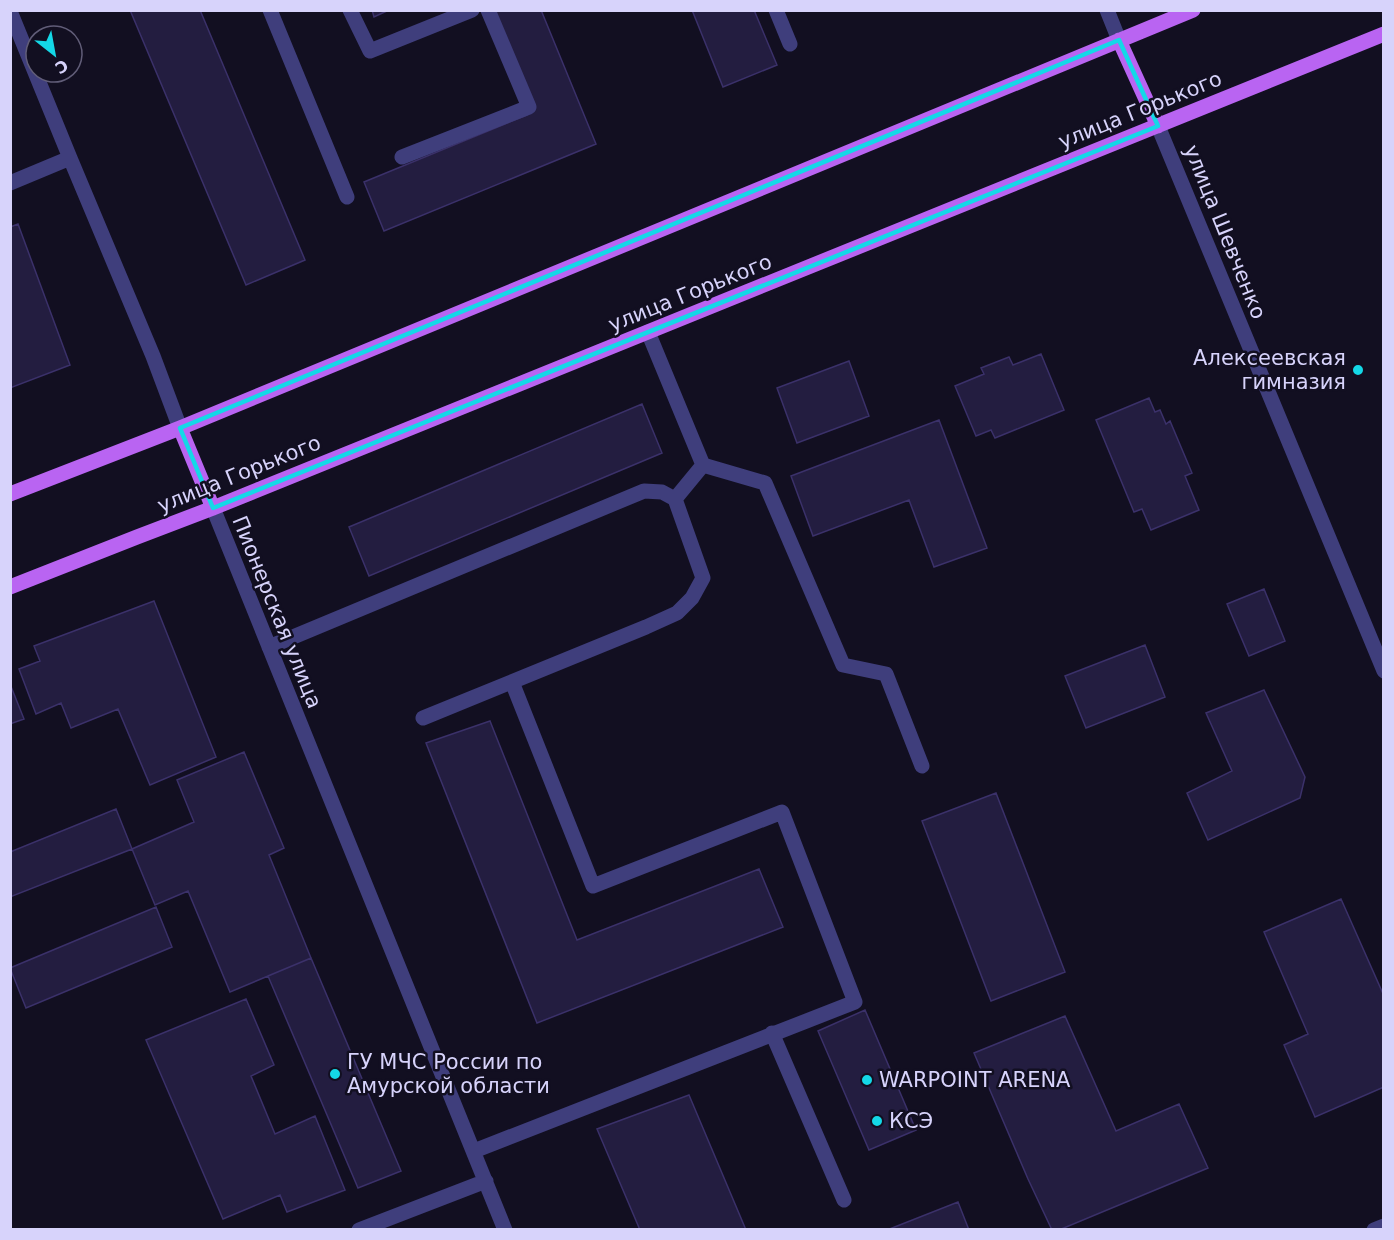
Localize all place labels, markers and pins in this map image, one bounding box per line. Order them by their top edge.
place label: Алексеевская гимназия [1193,346,1346,394]
marker: Алексеевская гимназия [1351,363,1365,377]
place label: ГУ МЧС России по Амурской области [347,1050,550,1098]
marker: ГУ МЧС России по Амурской области [328,1067,342,1081]
place label: WARPOINT ARENA [879,1068,1071,1092]
marker: WARPOINT ARENA [860,1073,874,1087]
place label: КСЭ [889,1109,933,1133]
marker: КСЭ [870,1114,884,1128]

